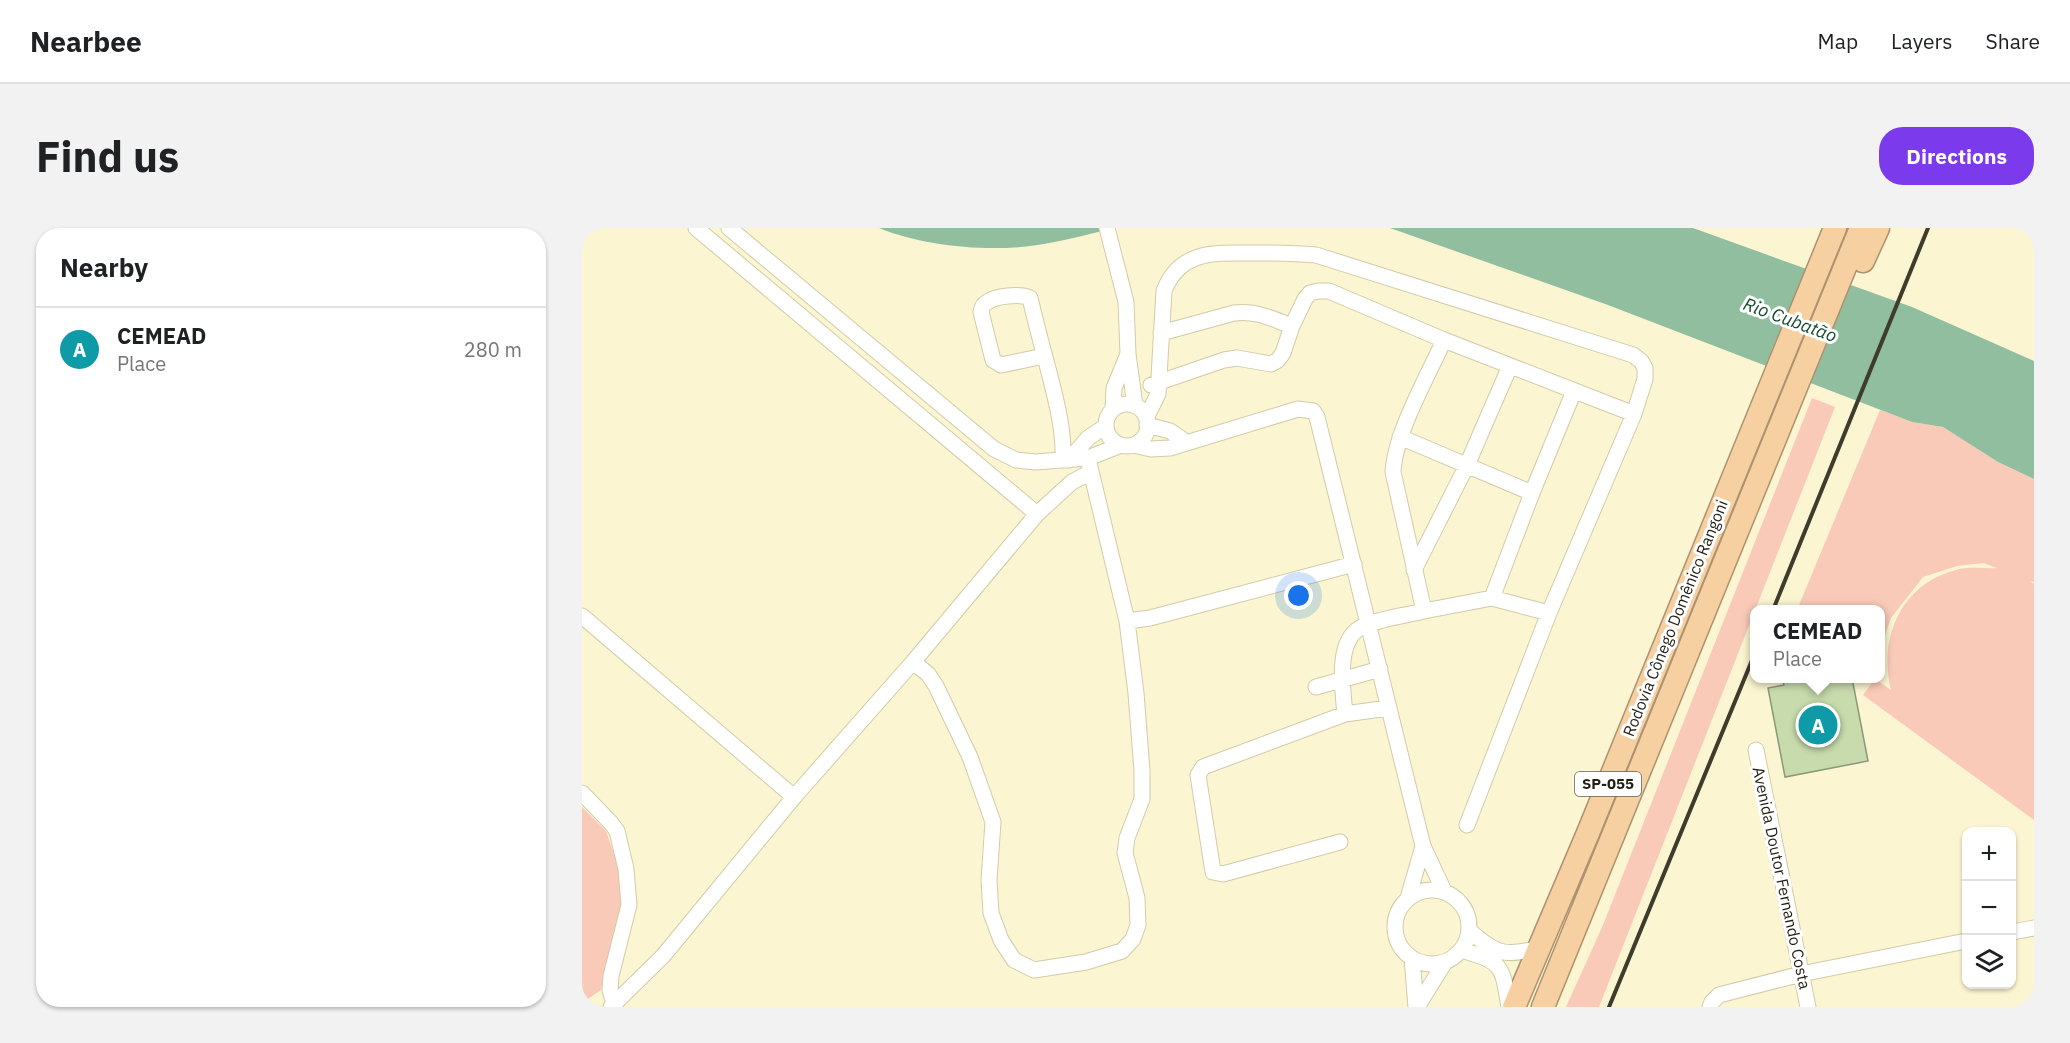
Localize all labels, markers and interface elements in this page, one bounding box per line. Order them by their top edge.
text: Nearbee [30,23,142,60]
text: Map [1818,27,1858,55]
text: Layers [1891,27,1953,55]
text: Share [1986,27,2040,55]
button: Directions [1879,127,2034,185]
text: Find us [36,129,179,184]
text: Nearby [60,250,148,284]
water label: Rio Cubatão [1740,292,1840,347]
text: CEMEAD [117,321,206,350]
text: A [73,336,86,363]
text: 280 m [464,336,522,363]
text: Place [117,350,166,377]
street label: Rodovia Cônego Domênico Rangoni [1618,497,1732,739]
your location [1284,581,1313,610]
popup [1750,605,1885,683]
text: CEMEAD [1773,616,1862,645]
text: Place [1773,645,1822,672]
pin: A [1798,702,1838,748]
street label: Avenida Doutor Fernando Costa [1749,765,1815,991]
road number: SP-055 [1575,772,1641,796]
map controls [1962,827,2016,989]
button: + [1962,827,2016,881]
button: − [1962,881,2016,935]
button: layers [1962,935,2016,989]

